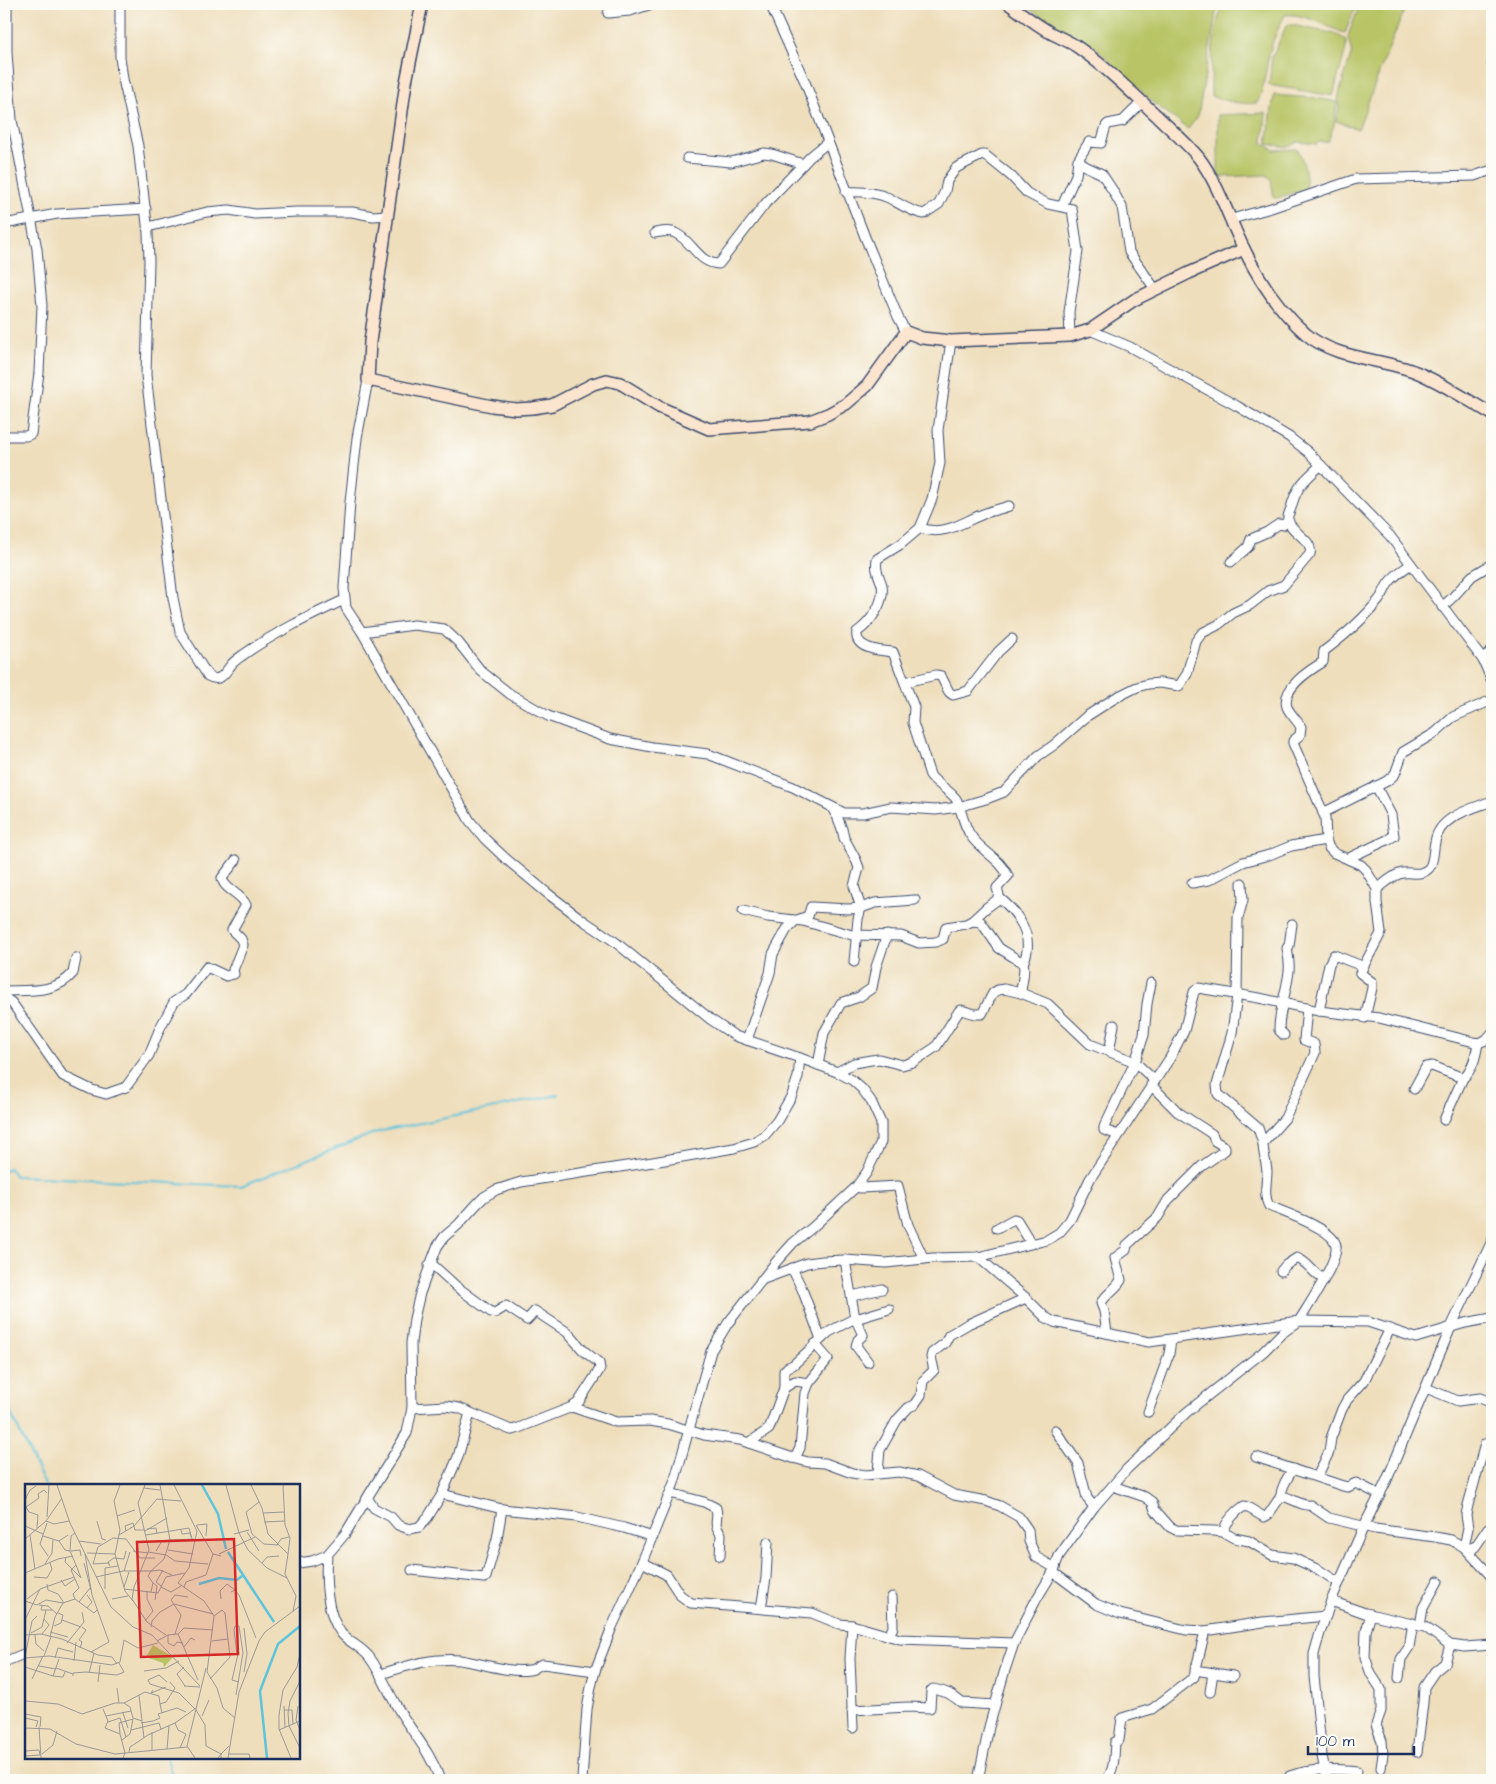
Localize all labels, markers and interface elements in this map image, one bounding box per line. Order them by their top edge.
inset map [25,1484,300,1759]
scale bar [1308,1724,1415,1756]
text: 100 m [1316,1731,1355,1752]

